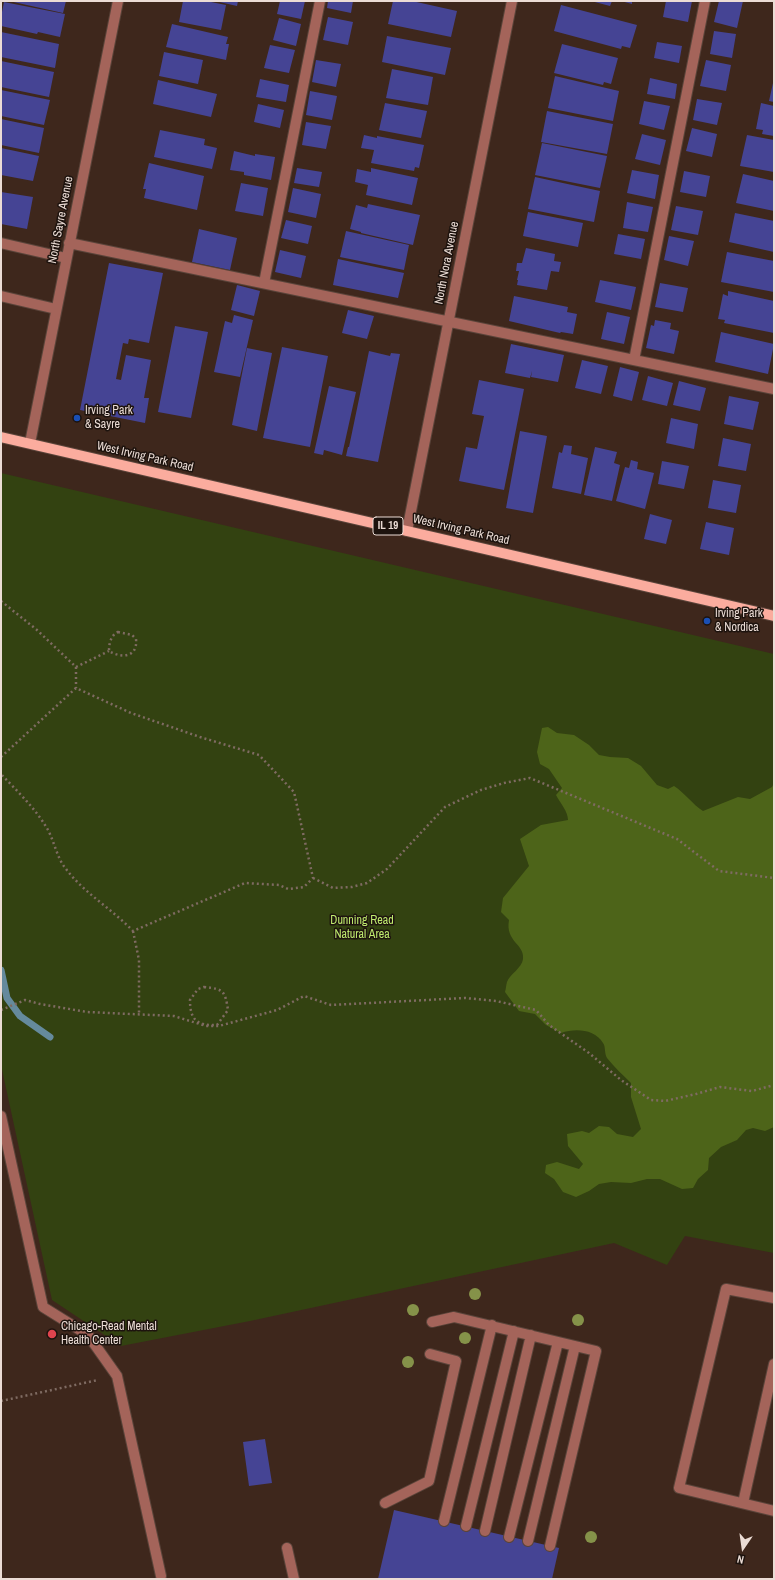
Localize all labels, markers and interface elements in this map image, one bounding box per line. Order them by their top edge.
street label: North Sayre Avenue [45,175,77,265]
street label: North Nora Avenue [432,220,462,306]
place label: Irving Park & Sayre [85,404,133,432]
marker: Irving Park & Sayre [72,413,82,423]
street label: West Irving Park Road [95,439,195,475]
street label: West Irving Park Road [411,512,511,548]
road number: IL 19 [373,517,403,535]
place label: Irving Park & Nordica [715,607,763,635]
marker: Irving Park & Nordica [702,616,712,626]
park label: Dunning Read Natural Area [330,914,394,942]
place label: Chicago-Read Mental Health Center [61,1320,157,1348]
marker: Chicago-Read Mental Health Center [46,1328,58,1340]
north arrow [723,1528,763,1568]
text: N [736,1552,745,1567]

